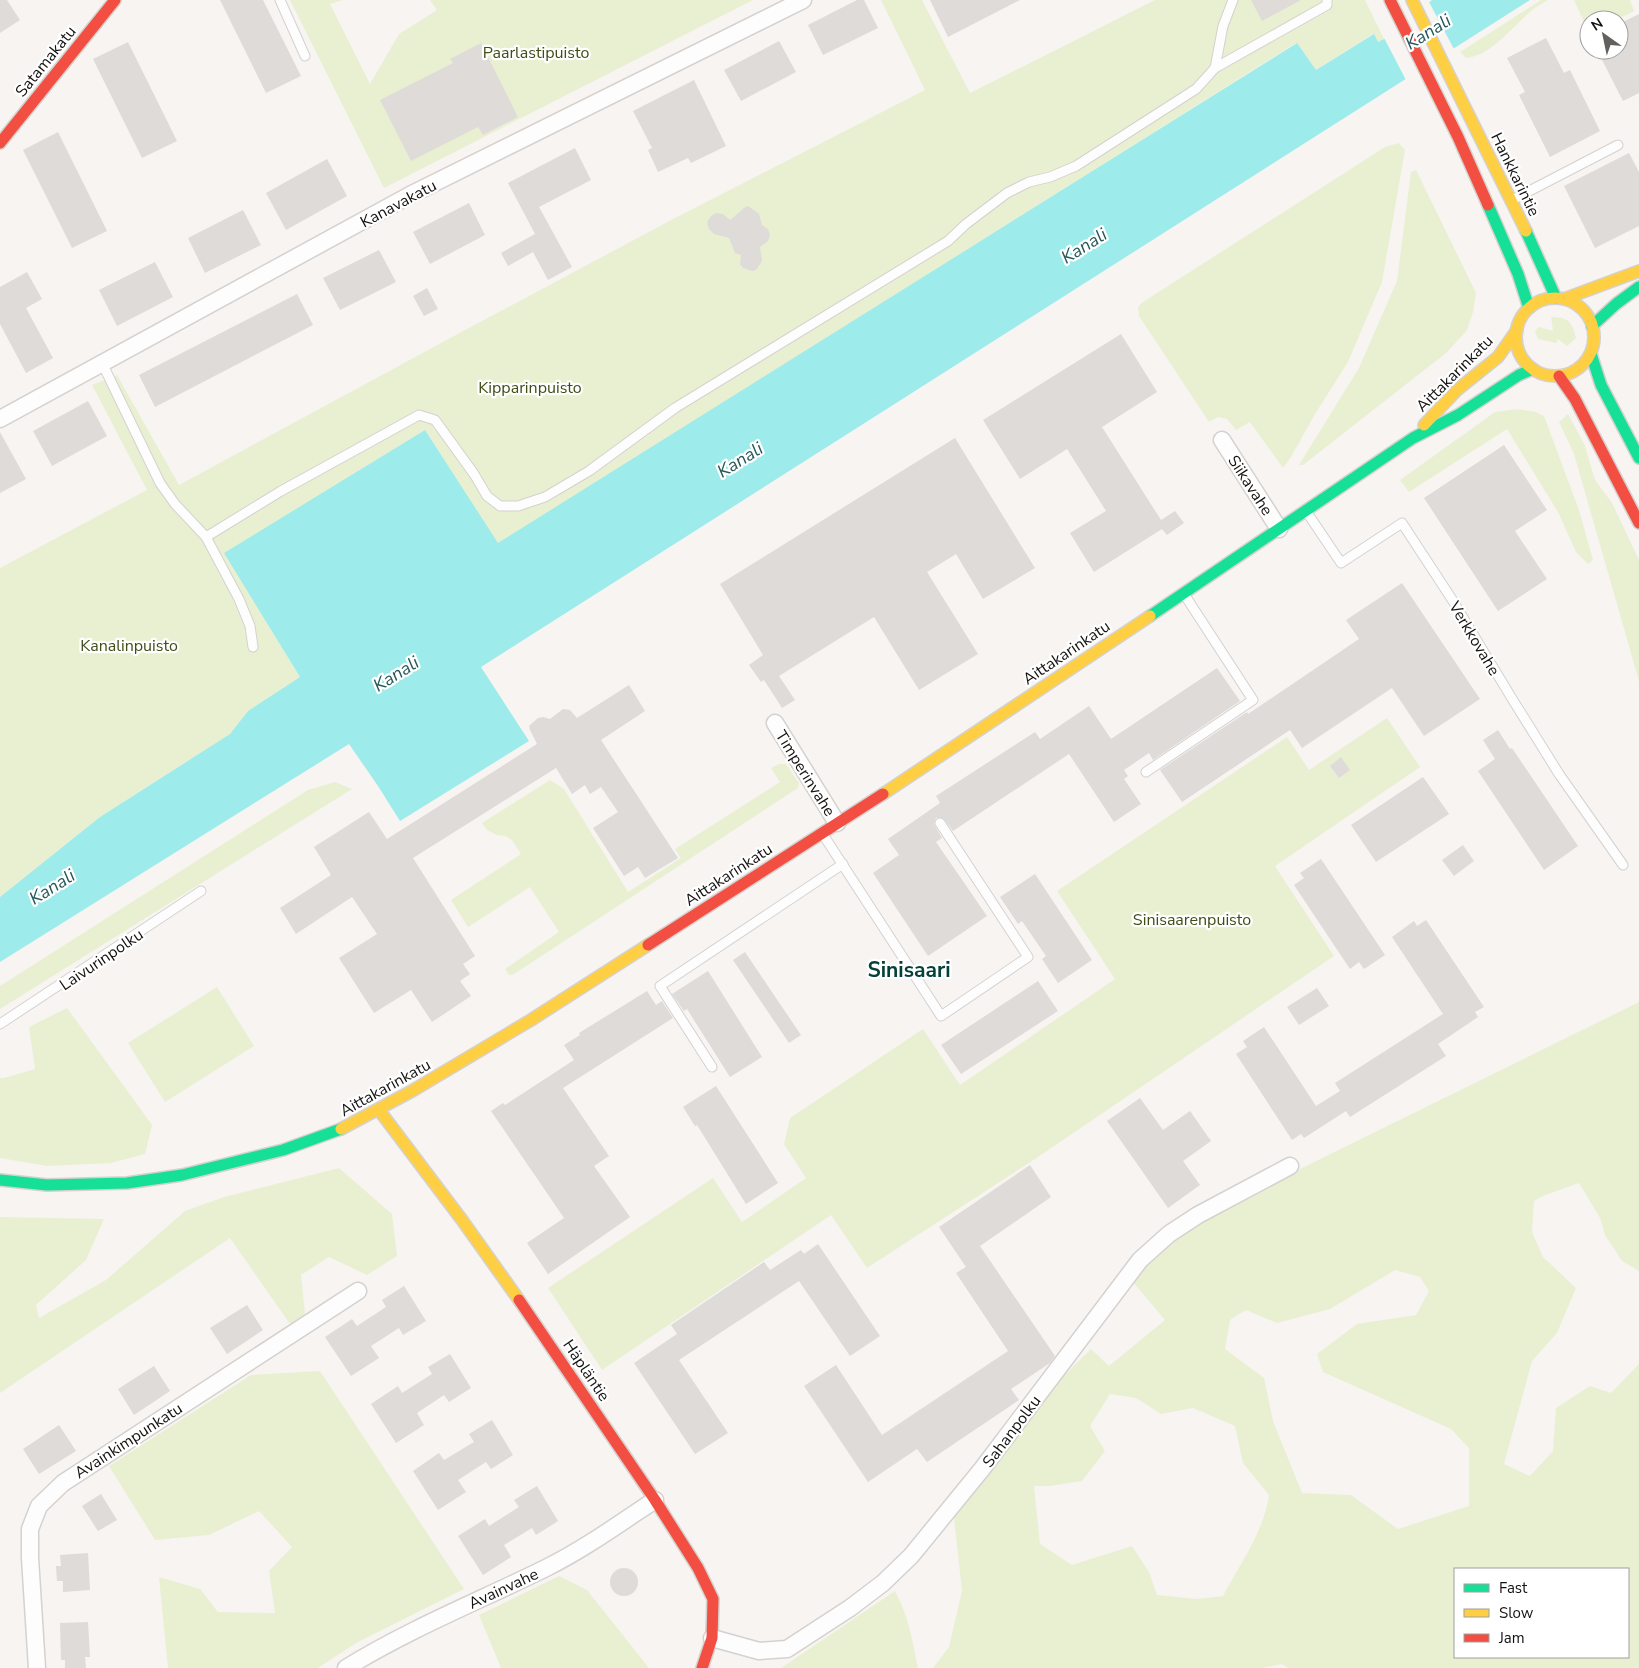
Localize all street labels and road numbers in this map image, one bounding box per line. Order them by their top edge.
street label: Satamakatu [10,21,81,102]
street label: Hankkarintie [1485,129,1545,220]
street label: Kanavakatu [356,175,441,233]
street label: Aittakarinkatu [1411,330,1498,417]
street label: Siikavahe [1222,451,1278,520]
street label: Verkkovahe [1443,596,1505,680]
street label: Aittakarinkatu [1019,616,1114,690]
street label: Timperinvahe [770,726,840,821]
street label: Aittakarinkatu [680,838,777,912]
street label: Laivurinpolku [55,924,148,996]
street label: Aittakarinkatu [336,1054,435,1122]
street label: Häpläntie [557,1335,615,1406]
street label: Sahanpolku [977,1391,1046,1472]
street label: Avainkimpunkatu [70,1398,187,1484]
street label: Avainvahe [465,1563,542,1615]

